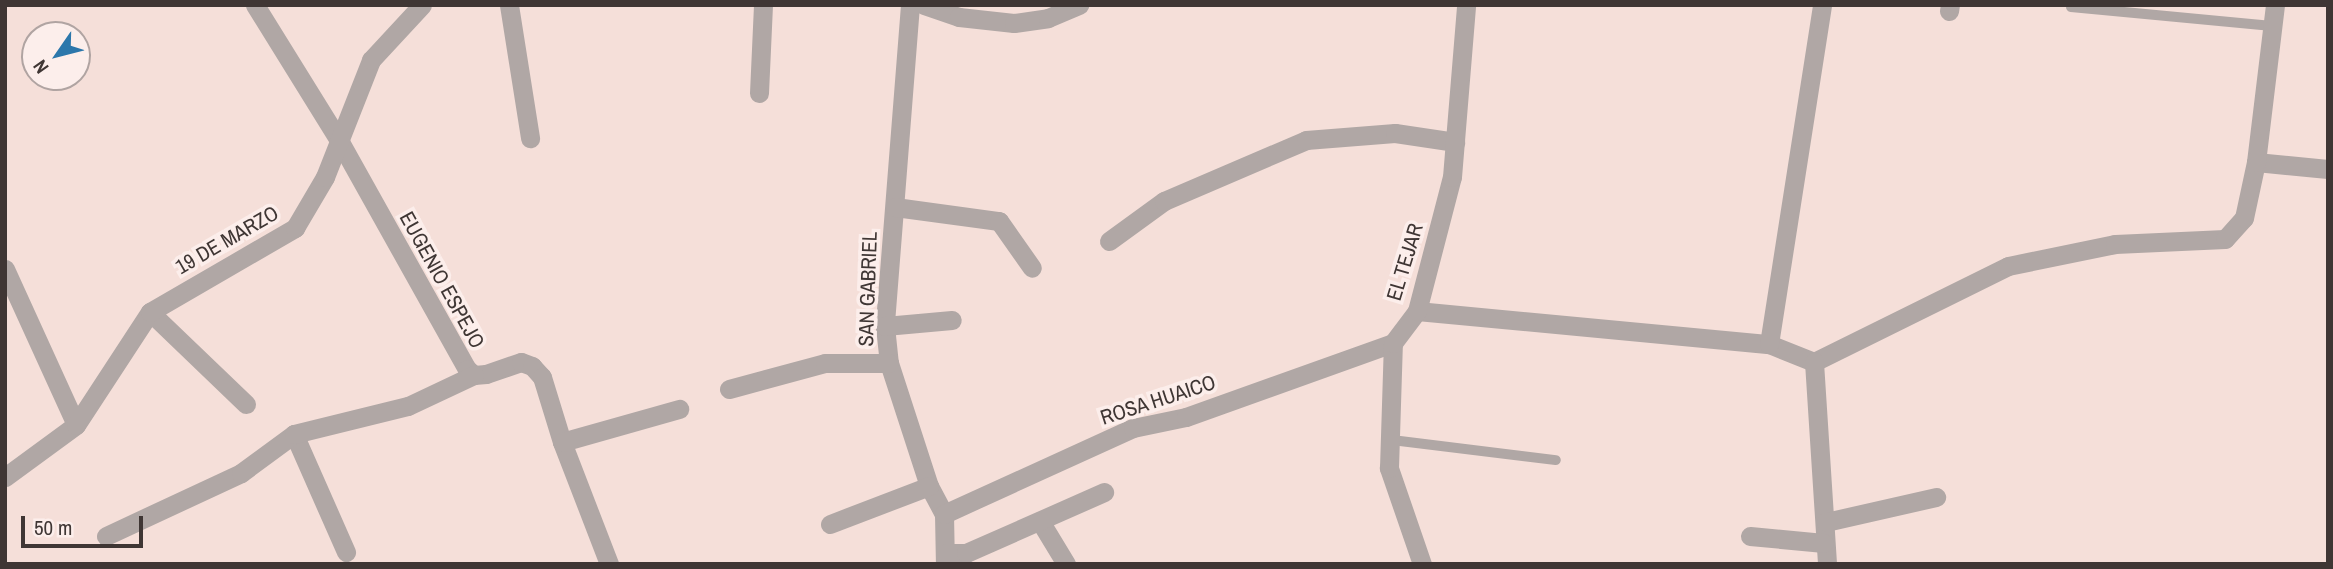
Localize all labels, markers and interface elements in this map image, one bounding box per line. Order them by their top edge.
north arrow [21,21,91,91]
text: N [27,55,54,79]
street label: 19 DE MARZO [171,200,283,280]
street label: EUGENIO ESPEJO [394,207,490,353]
street label: EL TEJAR [1381,220,1429,304]
street label: SAN GABRIEL [853,231,883,347]
street label: ROSA HUAICO [1097,369,1219,431]
scale bar [24,503,147,546]
text: 50 m [34,513,72,542]

